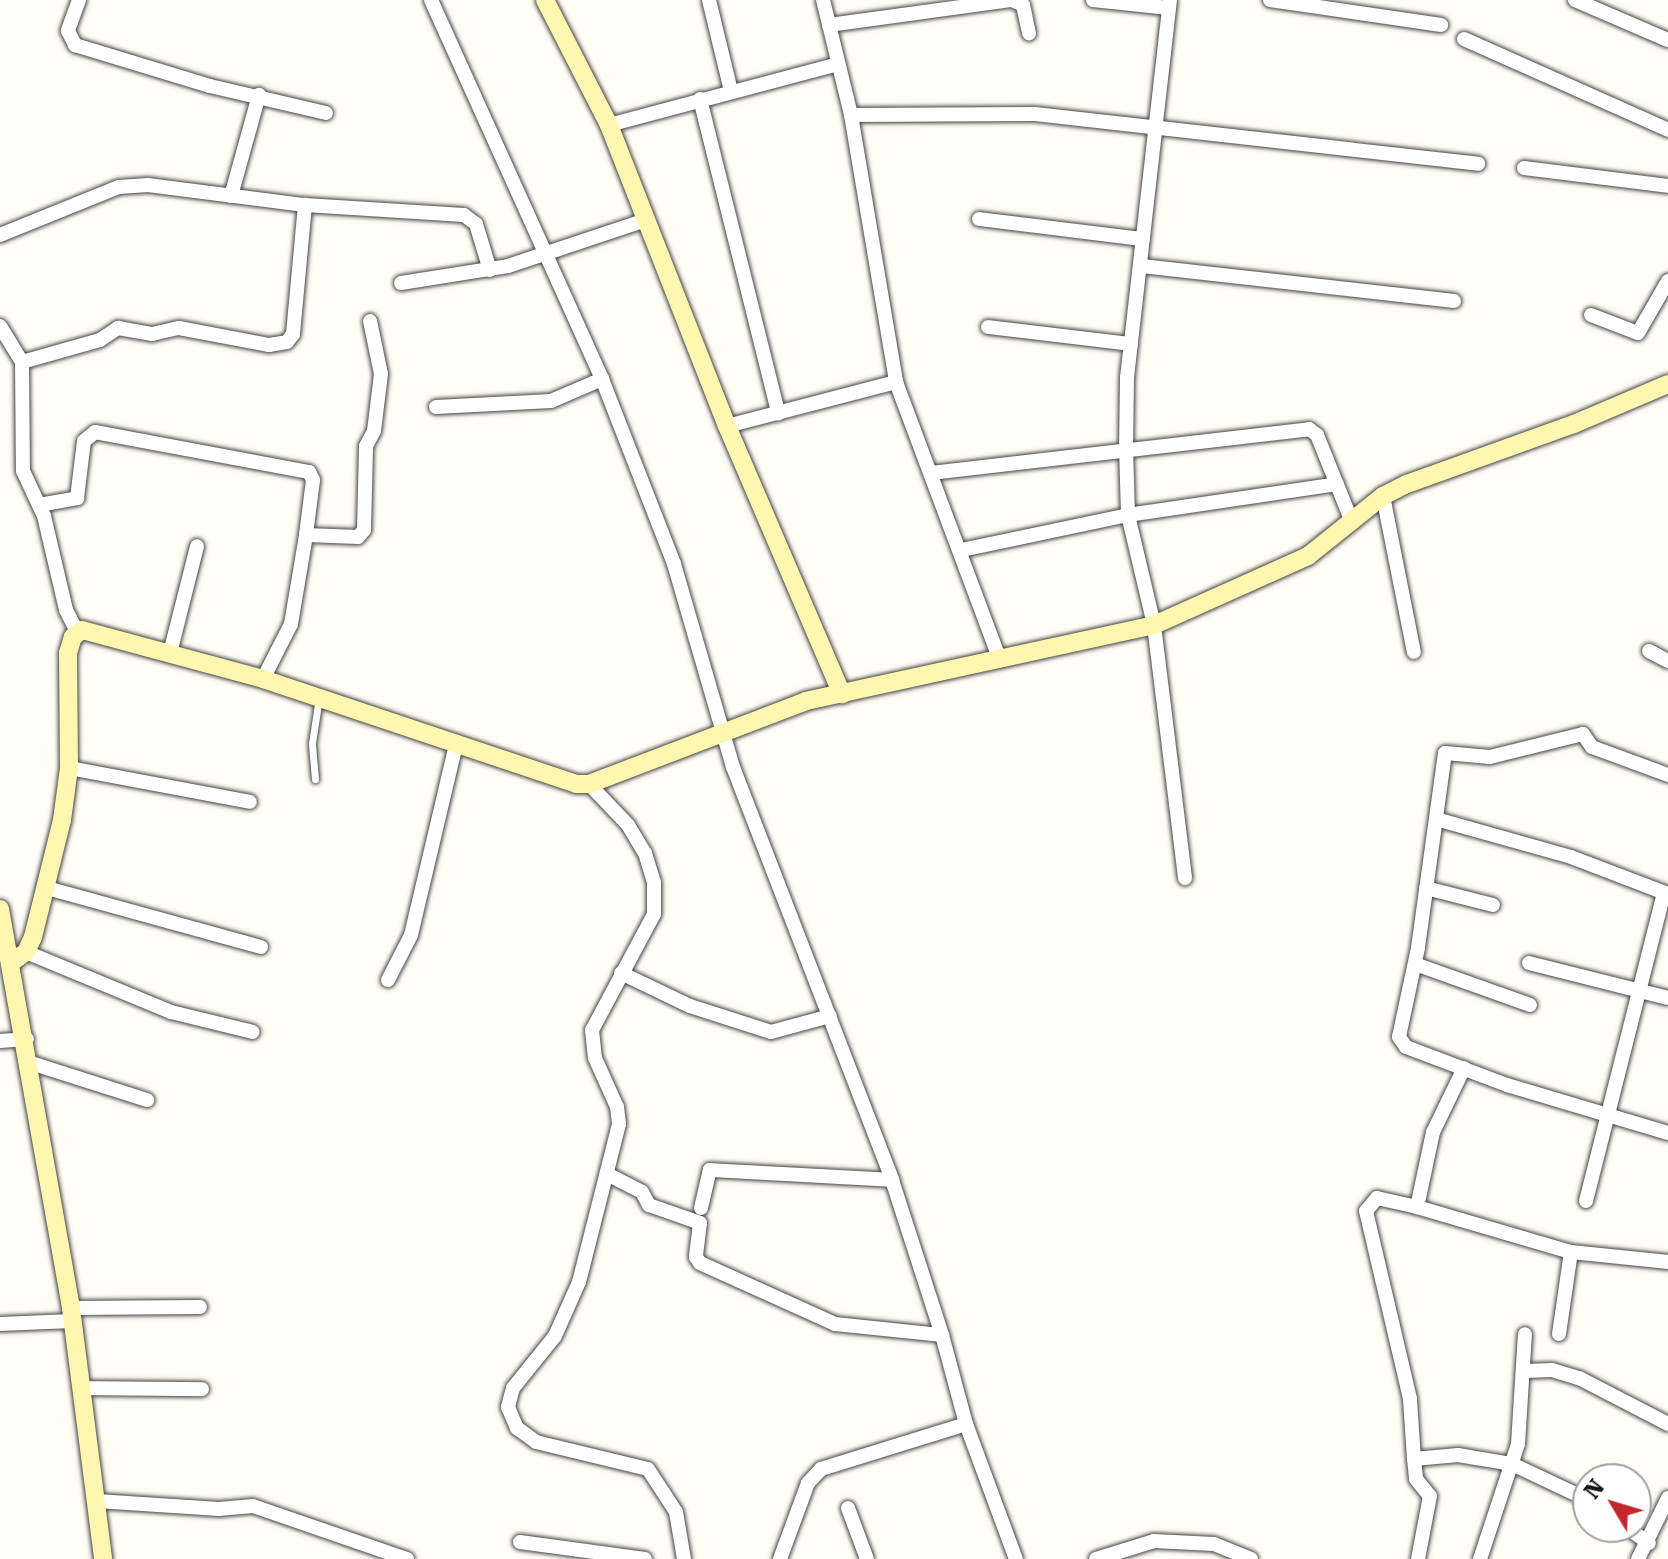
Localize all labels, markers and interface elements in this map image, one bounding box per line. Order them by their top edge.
north arrow [1572,1463,1652,1543]
text: N [1579,1475,1609,1504]

